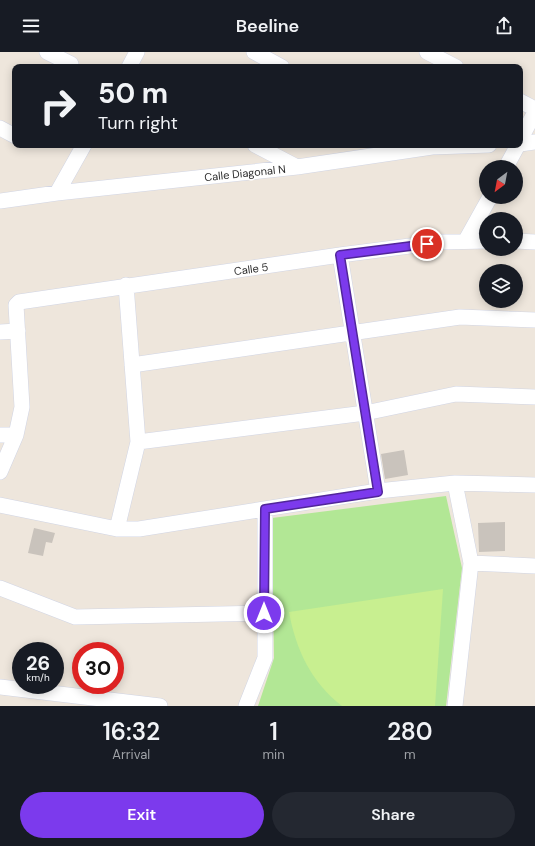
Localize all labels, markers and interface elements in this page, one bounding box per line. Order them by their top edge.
text: Beeline [236,14,299,38]
icon: menu [20,15,42,37]
icon: share [493,15,515,37]
text: 50 m [98,75,168,112]
icon: right [32,80,84,132]
text: Turn right [98,111,178,135]
north arrow [479,160,523,204]
map controls [479,160,523,308]
street label: Calle Diagonal N [204,162,286,184]
button: search [479,212,523,256]
pin [410,227,444,261]
icon: arrive [416,233,438,255]
street label: Calle 5 [233,260,269,278]
button: layers [479,264,523,308]
position arrow [243,592,285,634]
speed limit sign: 30 [72,642,124,694]
text: 26 [26,650,50,676]
text: km/h [26,671,50,684]
text: 16:32 [102,716,160,747]
text: 1 [269,716,278,747]
text: 280 [387,716,433,747]
text: Arrival [112,746,150,763]
text: min [262,746,285,763]
text: m [404,746,416,763]
button: Exit [20,792,264,838]
button: Share [272,792,515,838]

